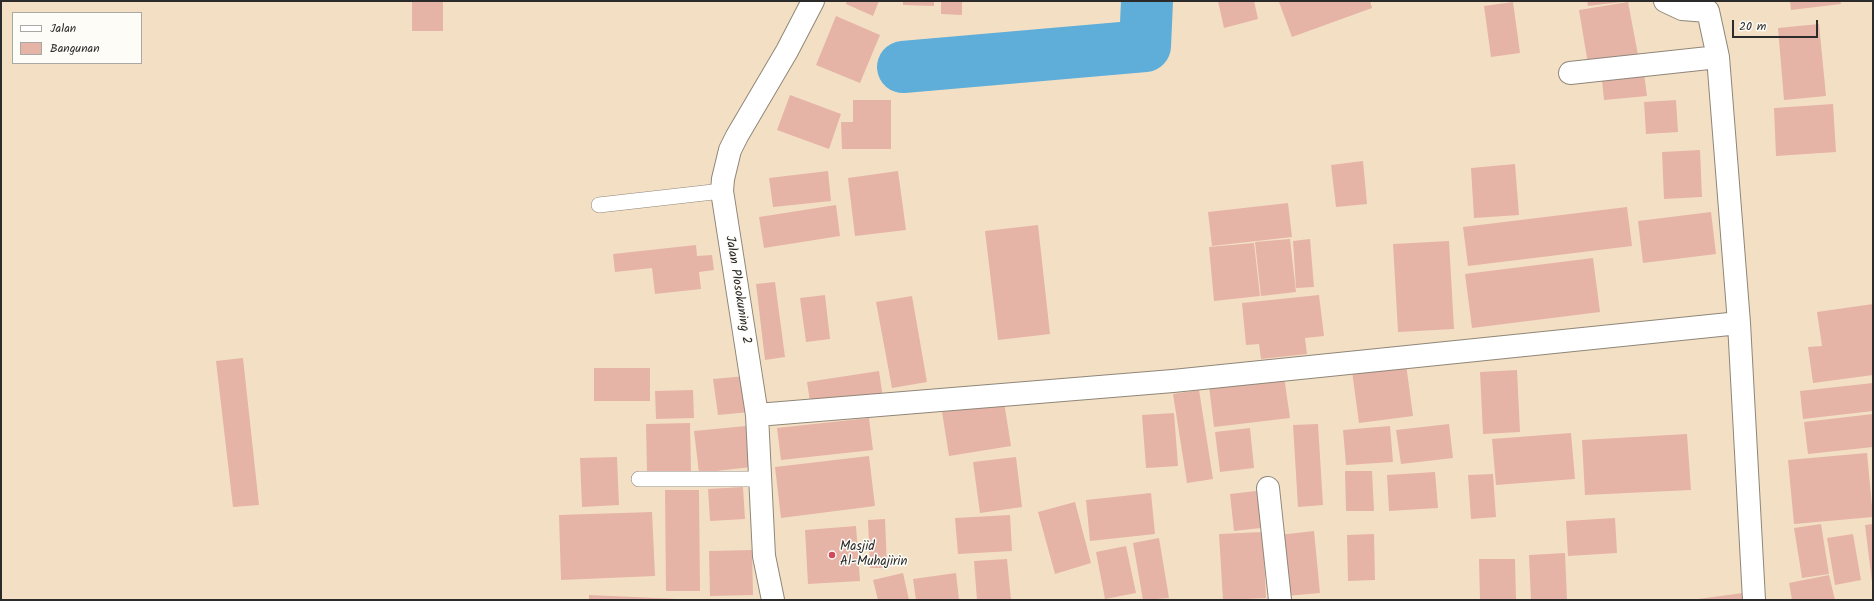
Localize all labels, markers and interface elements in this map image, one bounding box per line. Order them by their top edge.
legend [12,12,142,64]
scale bar [1734,12,1820,38]
text: 20 m [1739,17,1766,36]
text: Jalan [50,19,76,38]
text: Bangunan [50,39,100,58]
street label: Jalan Plosokuning 2 [721,235,753,345]
place label: Masjid Al-Muhajirin [840,540,907,571]
marker: Masjid Al-Muhajirin [827,550,837,560]

